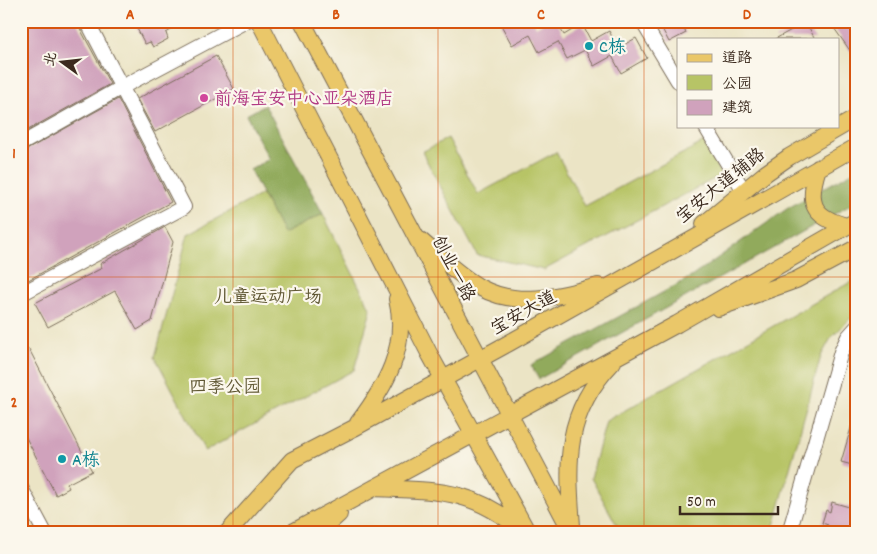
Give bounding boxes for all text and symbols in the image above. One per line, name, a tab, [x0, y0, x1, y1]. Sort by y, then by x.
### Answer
text: A	[126, 4, 135, 27]
text: B	[332, 4, 340, 27]
text: C	[537, 4, 545, 27]
text: D	[743, 4, 752, 27]
place label: C栋	[599, 36, 626, 61]
north arrow	[38, 38, 88, 88]
legend	[677, 38, 840, 128]
marker: C栋	[583, 40, 595, 52]
text: 道路	[722, 48, 752, 70]
text: 北	[40, 50, 63, 69]
text: 公园	[722, 74, 752, 96]
place label: 前海宝安中心亚朵酒店	[214, 88, 394, 113]
marker: 前海宝安中心亚朵酒店	[198, 92, 210, 104]
text: 建筑	[722, 98, 752, 120]
text: 1	[12, 143, 16, 166]
street label: 宝安大道辅路	[672, 143, 771, 231]
street label: 创业一路	[424, 232, 480, 307]
park label: 儿童运动广场	[214, 286, 322, 311]
street label: 宝安大道	[487, 286, 562, 343]
park label: 四季公园	[189, 376, 261, 401]
text: 2	[11, 392, 18, 415]
place label: A栋	[72, 449, 100, 474]
marker: A栋	[56, 453, 68, 465]
scale bar	[680, 484, 777, 516]
text: 50 m	[687, 492, 716, 514]

